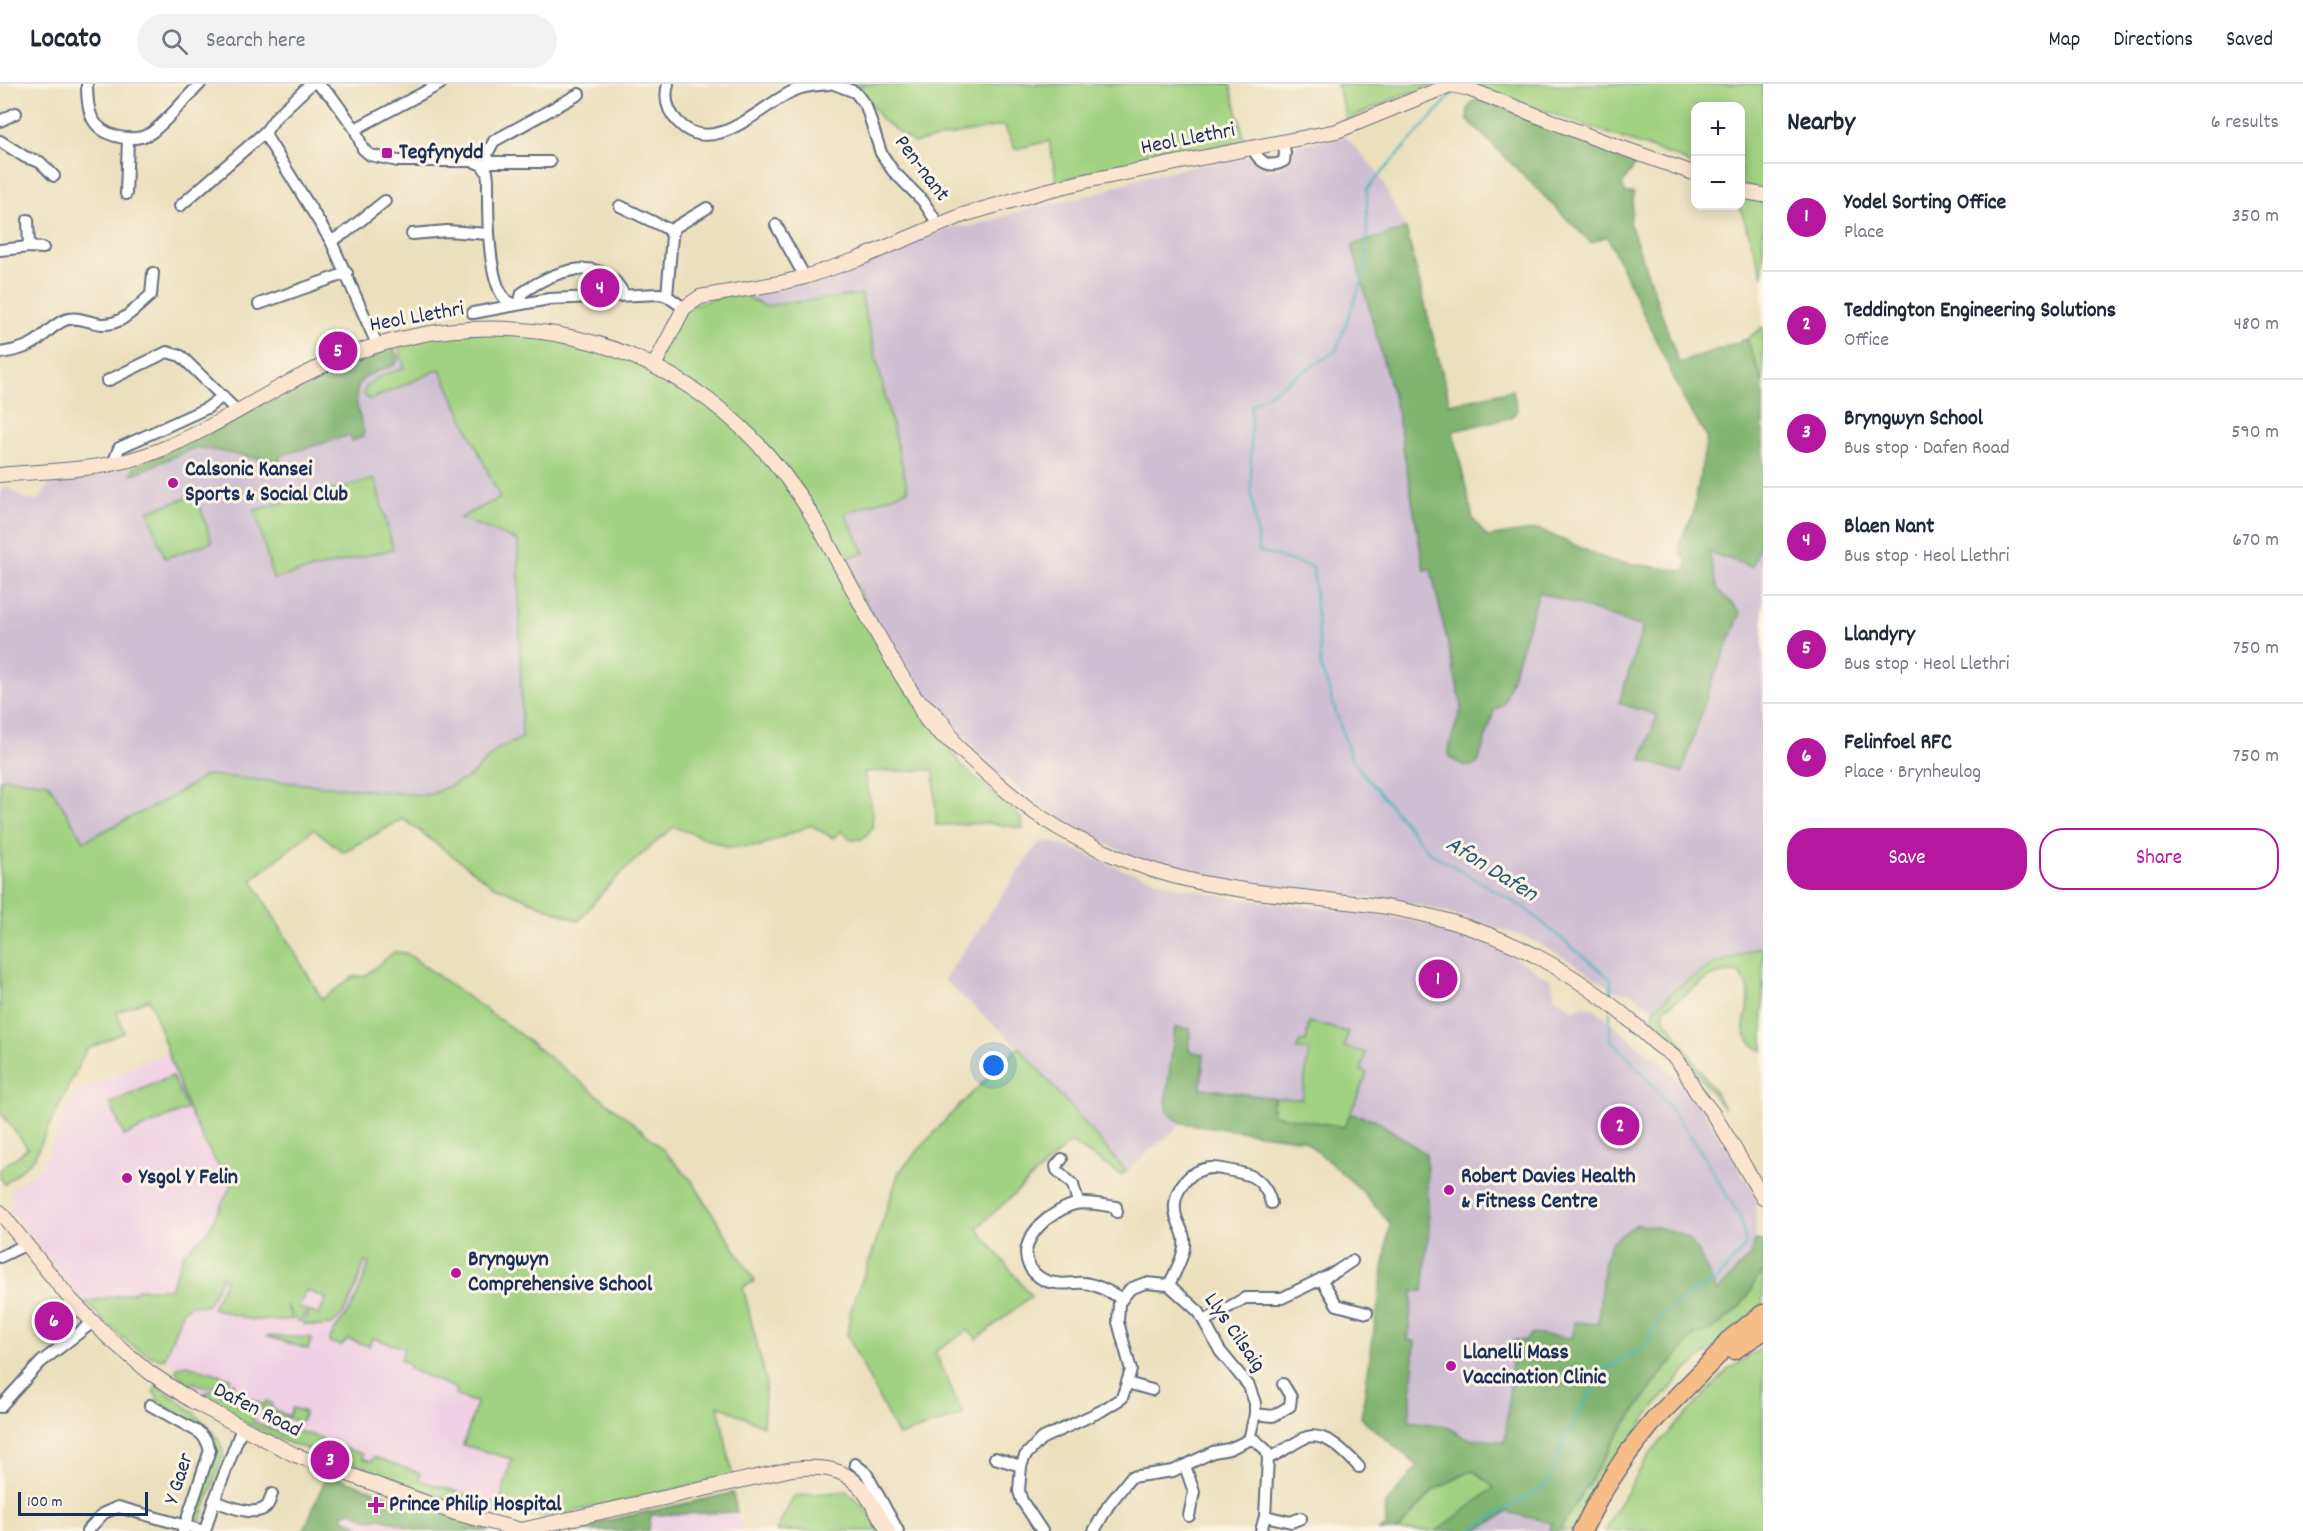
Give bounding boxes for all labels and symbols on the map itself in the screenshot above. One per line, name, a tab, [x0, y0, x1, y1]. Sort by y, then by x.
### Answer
street label: Heol Llethri	[1138, 116, 1238, 164]
street label: Pen-nant	[886, 129, 956, 209]
place label: Tegfynydd	[399, 138, 483, 169]
marker: Tegfynydd	[380, 146, 394, 160]
pin: 4	[580, 266, 620, 310]
street label: Heol Llethri	[367, 294, 467, 342]
pin: 5	[318, 328, 358, 374]
place label: Calsonic Kansei Sports & Social Club	[185, 455, 348, 511]
marker: Calsonic Kansei Sports & Social Club	[166, 476, 180, 490]
water label: Afon Dafen	[1439, 828, 1544, 912]
pin: 1	[1418, 956, 1458, 1002]
your location	[979, 1051, 1008, 1080]
pin: 2	[1600, 1104, 1640, 1148]
place label: Robert Davies Health & Fitness Centre	[1461, 1162, 1636, 1218]
place label: Ysgol Y Felin	[138, 1163, 238, 1194]
marker: Ysgol Y Felin	[120, 1171, 134, 1185]
marker: Robert Davies Health & Fitness Centre	[1442, 1183, 1456, 1197]
place label: Bryngwyn Comprehensive School	[468, 1245, 653, 1301]
marker: Bryngwyn Comprehensive School	[449, 1266, 463, 1280]
street label: Llys Cilsaig	[1195, 1287, 1273, 1379]
pin: 6	[34, 1298, 74, 1344]
place label: Llanelli Mass Vaccination Clinic	[1463, 1338, 1607, 1394]
marker: Llanelli Mass Vaccination Clinic	[1444, 1359, 1458, 1373]
street label: Dafen Road	[207, 1376, 307, 1446]
pin: 3	[310, 1438, 350, 1482]
street label: Y Gaer	[157, 1449, 203, 1509]
scale bar	[18, 1489, 148, 1516]
place label: Prince Philip Hospital	[389, 1490, 562, 1521]
marker: Prince Philip Hospital	[367, 1496, 385, 1514]

